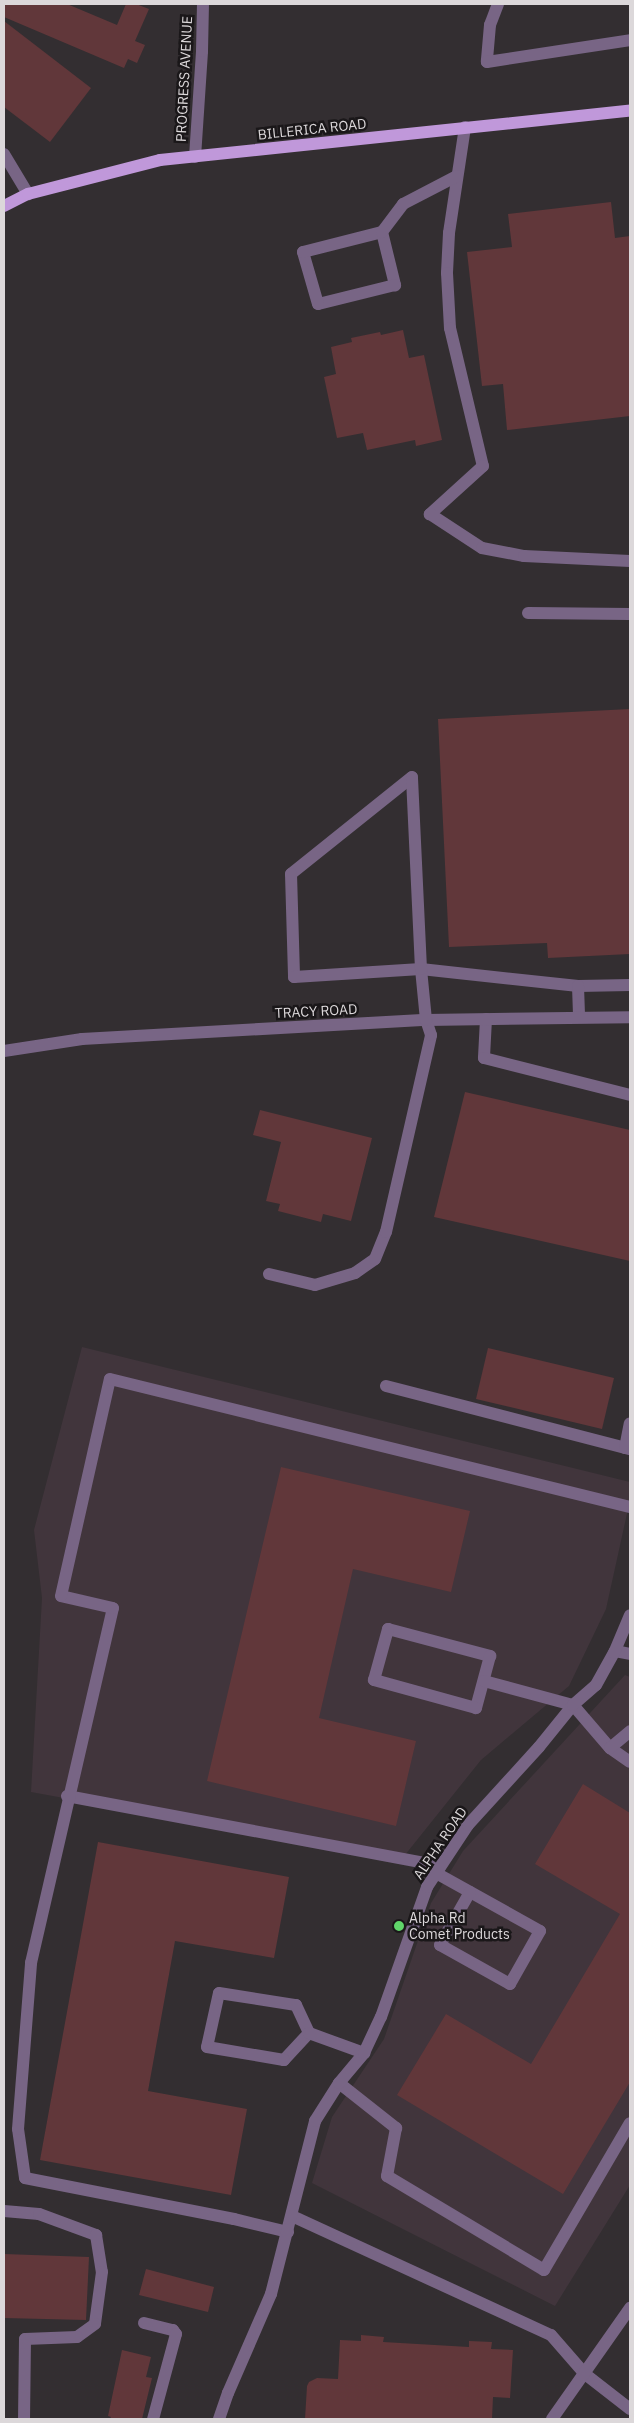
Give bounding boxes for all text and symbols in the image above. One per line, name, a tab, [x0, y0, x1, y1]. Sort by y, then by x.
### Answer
street label: PROGRESS AVENUE	[172, 16, 196, 142]
street label: BILLERICA ROAD	[257, 115, 367, 143]
street label: TRACY ROAD	[274, 1000, 358, 1022]
street label: ALPHA ROAD	[410, 1804, 470, 1882]
place label: Alpha Rd Comet Products	[409, 1910, 510, 1942]
marker: Alpha Rd Comet Products	[393, 1920, 405, 1932]

